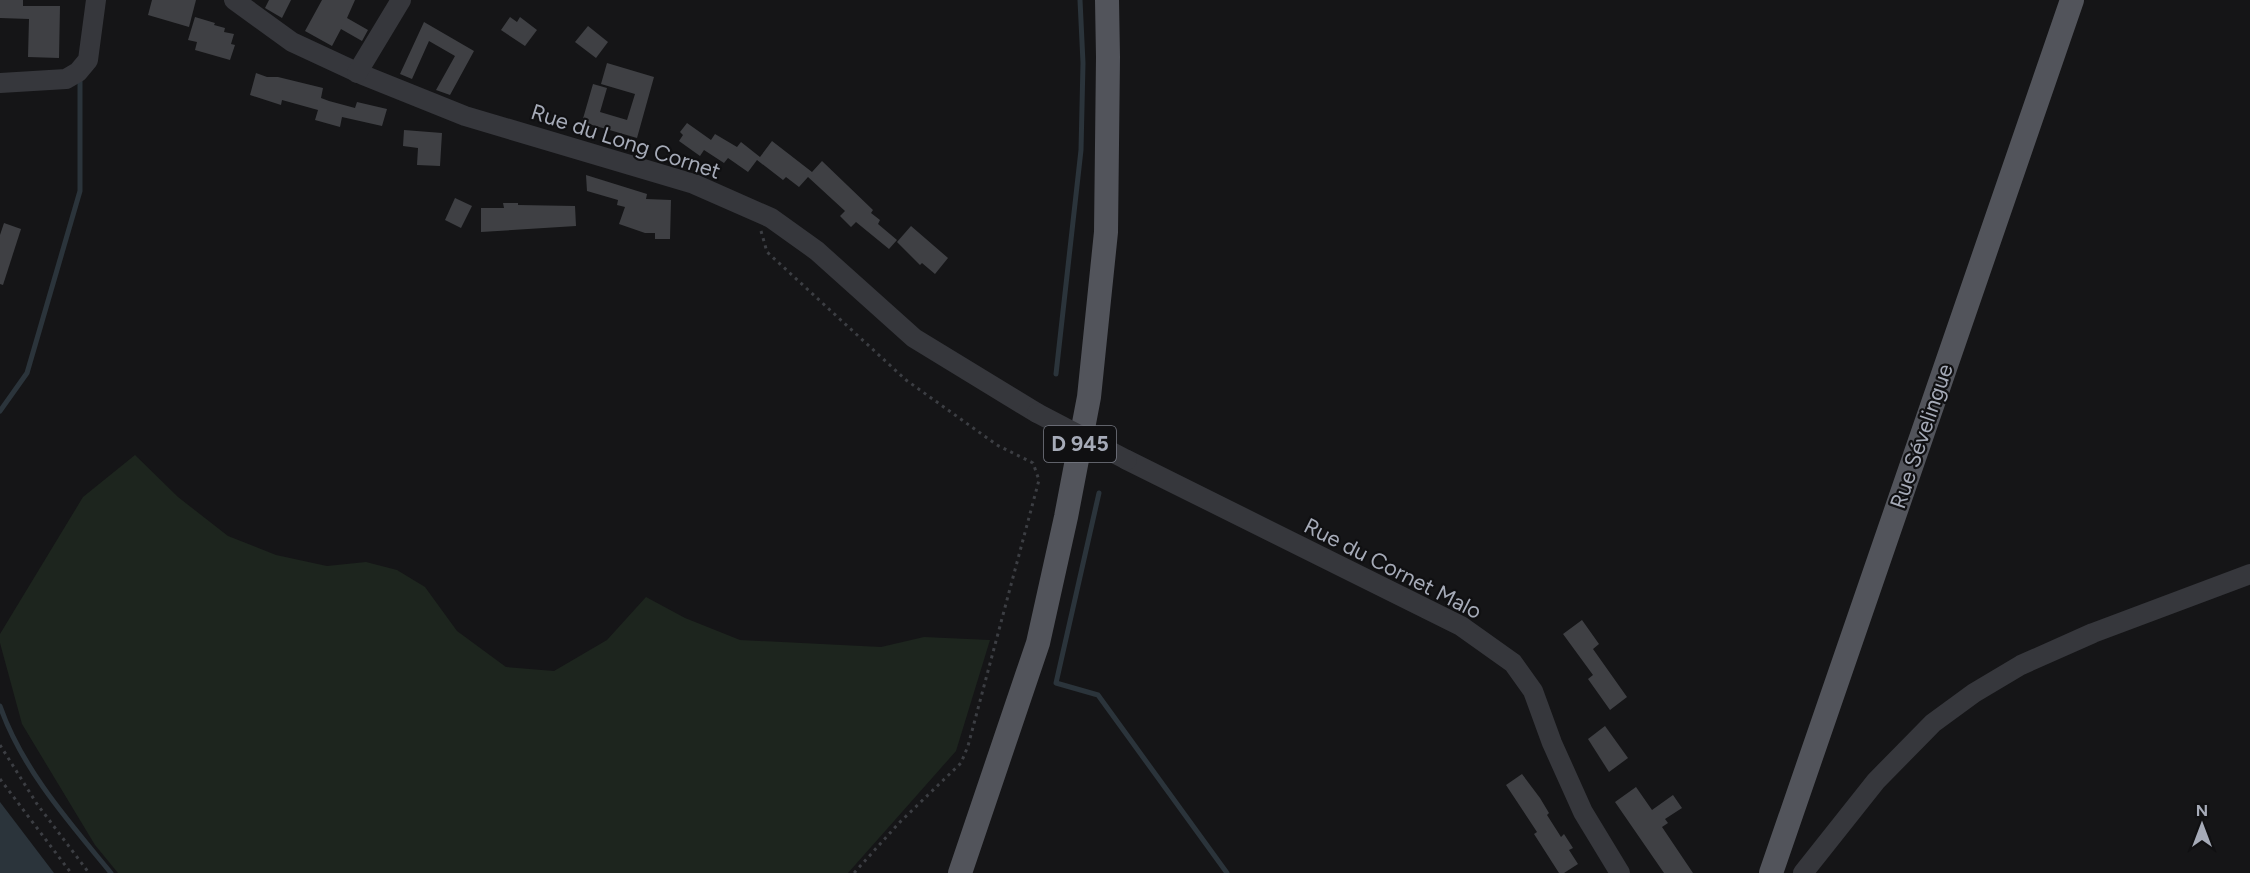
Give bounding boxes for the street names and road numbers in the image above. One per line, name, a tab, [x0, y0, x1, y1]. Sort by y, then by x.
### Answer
street label: Rue du Long Cornet	[528, 98, 724, 185]
street label: Rue Sévelingue	[1884, 360, 1959, 512]
road number: D 945	[1044, 426, 1116, 462]
street label: Rue du Cornet Malo	[1299, 512, 1486, 625]

